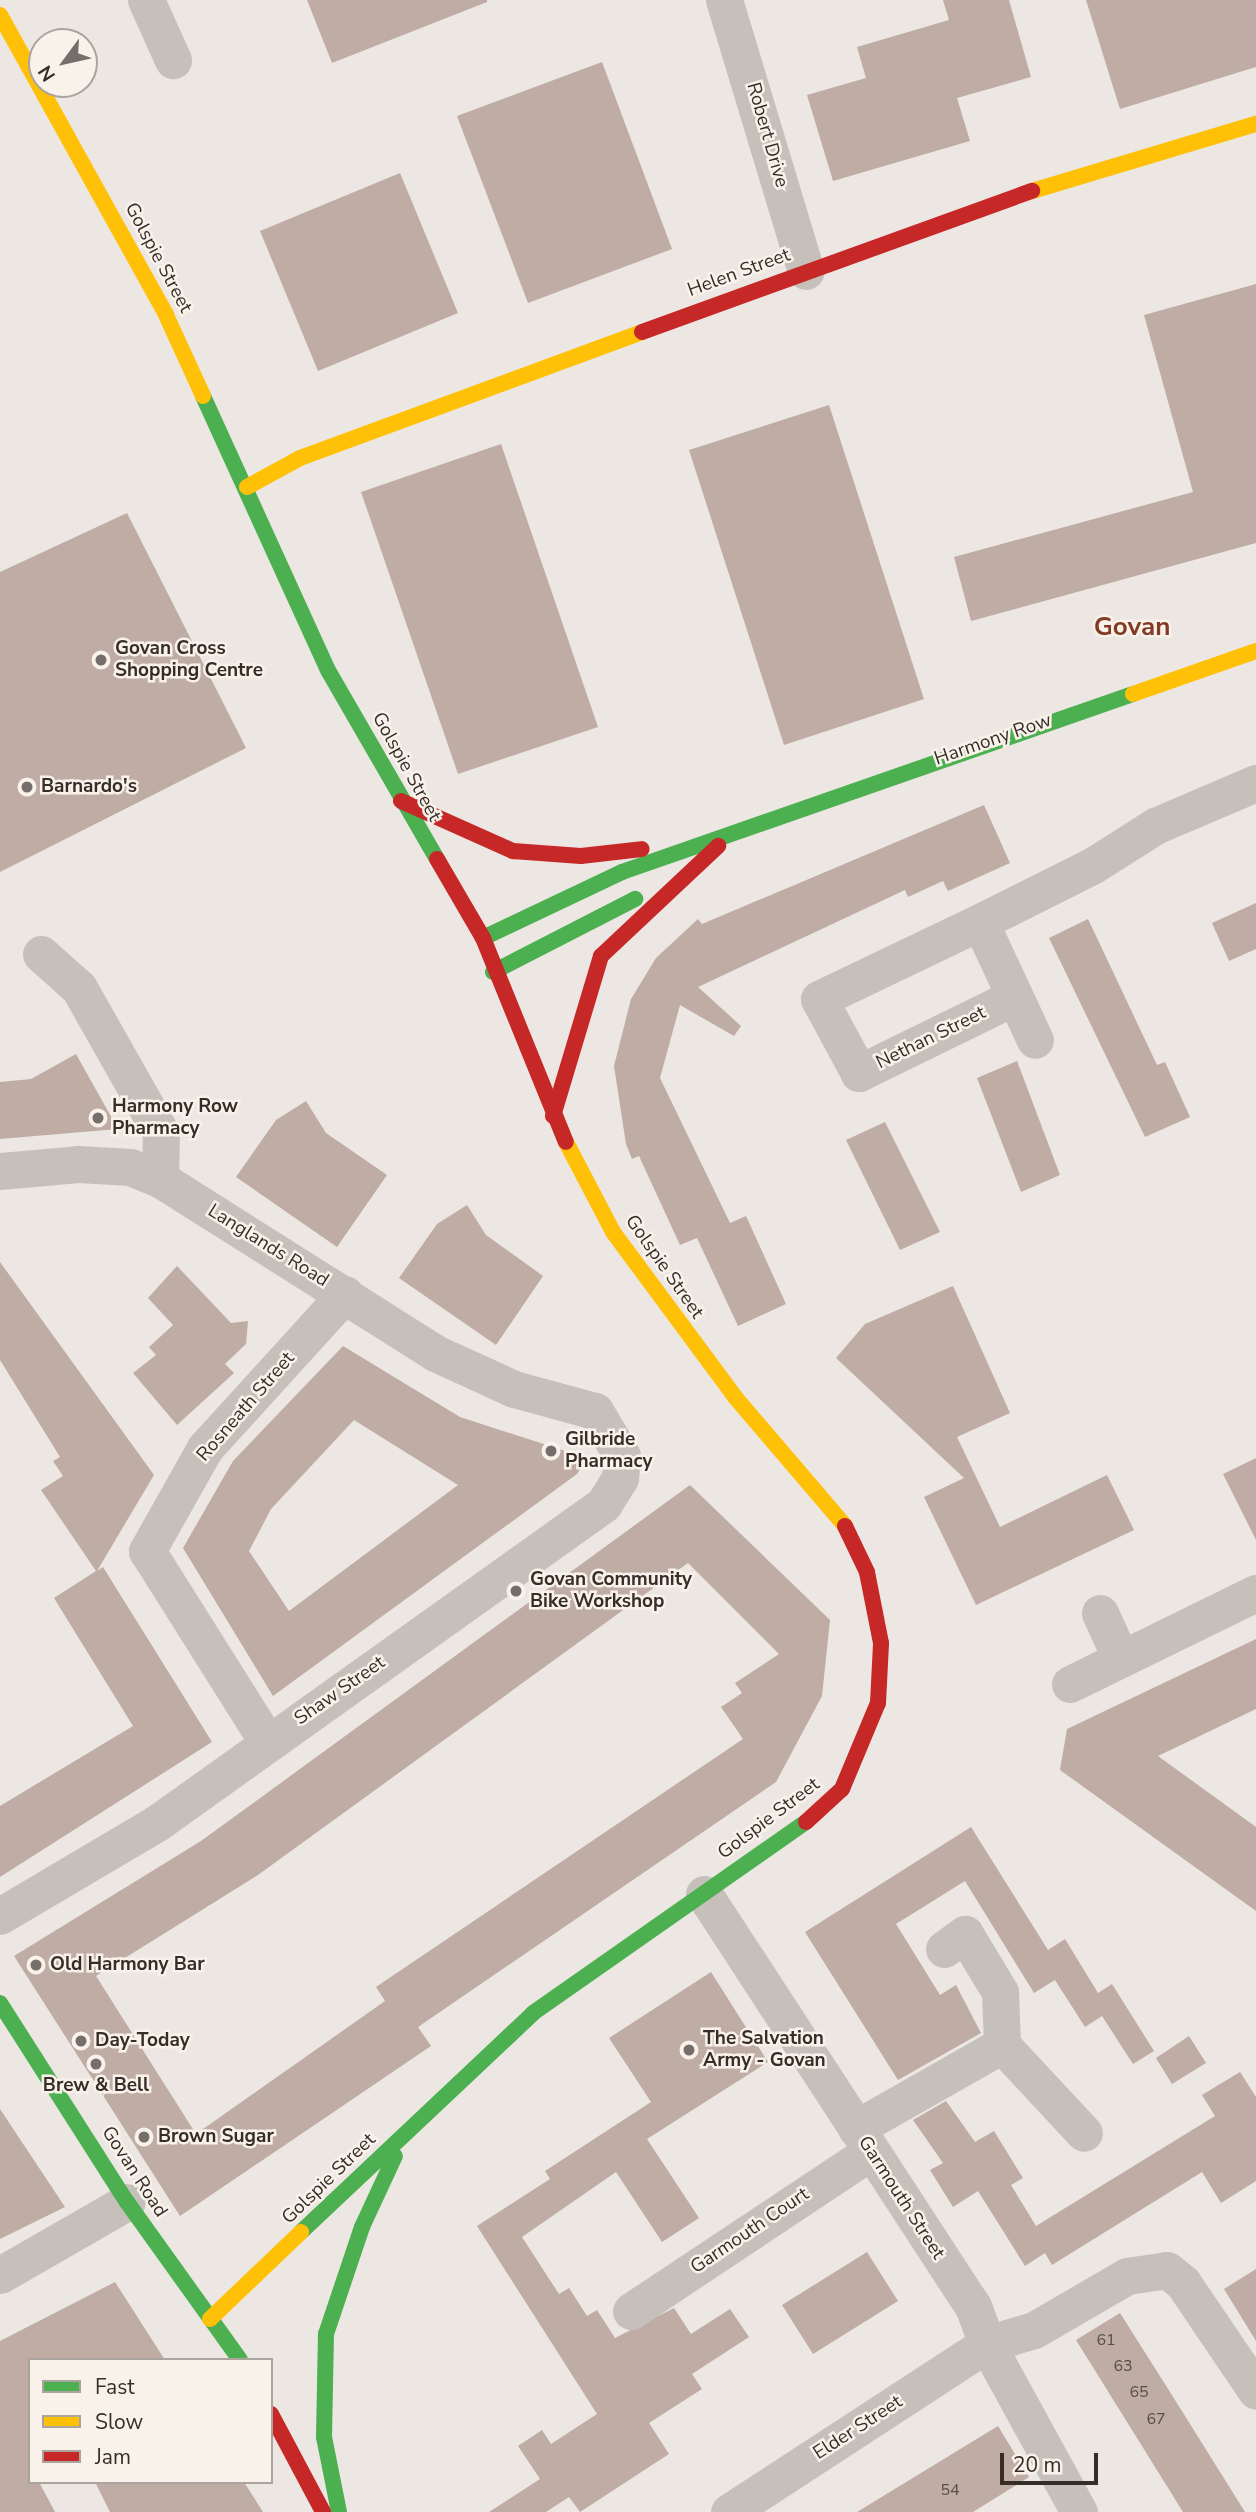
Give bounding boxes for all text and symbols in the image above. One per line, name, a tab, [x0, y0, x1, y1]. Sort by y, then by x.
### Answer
north arrow	[28, 28, 98, 98]
text: N	[32, 60, 62, 86]
street label: Robert Drive	[741, 80, 793, 190]
street label: Golspie Street	[119, 199, 197, 317]
street label: Helen Street	[684, 244, 794, 302]
district label: Govan	[1094, 611, 1170, 643]
place label: Govan Cross Shopping Centre	[115, 638, 263, 682]
marker: Govan Cross Shopping Centre	[93, 652, 109, 668]
street label: Golspie Street	[367, 708, 445, 826]
street label: Harmony Row	[931, 709, 1055, 771]
place label: Barnardo's	[41, 776, 137, 798]
marker: Barnardo's	[19, 779, 35, 795]
street label: Nethan Street	[872, 1002, 990, 1074]
place label: Harmony Row Pharmacy	[112, 1096, 238, 1140]
marker: Harmony Row Pharmacy	[90, 1110, 106, 1126]
street label: Langlands Road	[203, 1200, 333, 1292]
street label: Golspie Street	[620, 1211, 708, 1323]
street label: Rosneath Street	[192, 1348, 300, 1466]
place label: Gilbride Pharmacy	[565, 1429, 653, 1473]
marker: Gilbride Pharmacy	[543, 1443, 559, 1459]
place label: Govan Community Bike Workshop	[530, 1569, 692, 1613]
marker: Govan Community Bike Workshop	[508, 1583, 524, 1599]
street label: Shaw Street	[290, 1652, 390, 1730]
street label: Golspie Street	[714, 1773, 824, 1865]
place label: Old Harmony Bar	[50, 1954, 205, 1976]
marker: Old Harmony Bar	[28, 1957, 44, 1973]
place label: The Salvation Army - Govan	[703, 2028, 826, 2072]
place label: Day-Today	[95, 2030, 190, 2052]
marker: Day-Today	[73, 2033, 89, 2049]
marker: The Salvation Army - Govan	[681, 2042, 697, 2058]
marker: Brew & Bell	[88, 2056, 104, 2072]
place label: Brew & Bell	[43, 2075, 149, 2097]
street label: Govan Road	[96, 2122, 172, 2222]
place label: Brown Sugar	[158, 2126, 274, 2148]
marker: Brown Sugar	[136, 2129, 152, 2145]
street label: Golspie Street	[277, 2129, 381, 2229]
street label: Garmouth Street	[853, 2132, 949, 2264]
street label: Garmouth Court	[687, 2183, 813, 2279]
house number: 61	[1096, 2330, 1116, 2350]
house number: 63	[1113, 2356, 1133, 2376]
legend	[28, 2358, 273, 2484]
text: Fast	[95, 2373, 135, 2401]
house number: 65	[1129, 2382, 1149, 2402]
street label: Elder Street	[809, 2391, 907, 2465]
text: Slow	[95, 2408, 143, 2436]
house number: 67	[1146, 2409, 1166, 2429]
scale bar	[1004, 2438, 1102, 2482]
text: Jam	[95, 2443, 131, 2471]
text: 20 m	[1013, 2451, 1062, 2479]
house number: 54	[940, 2480, 960, 2500]

